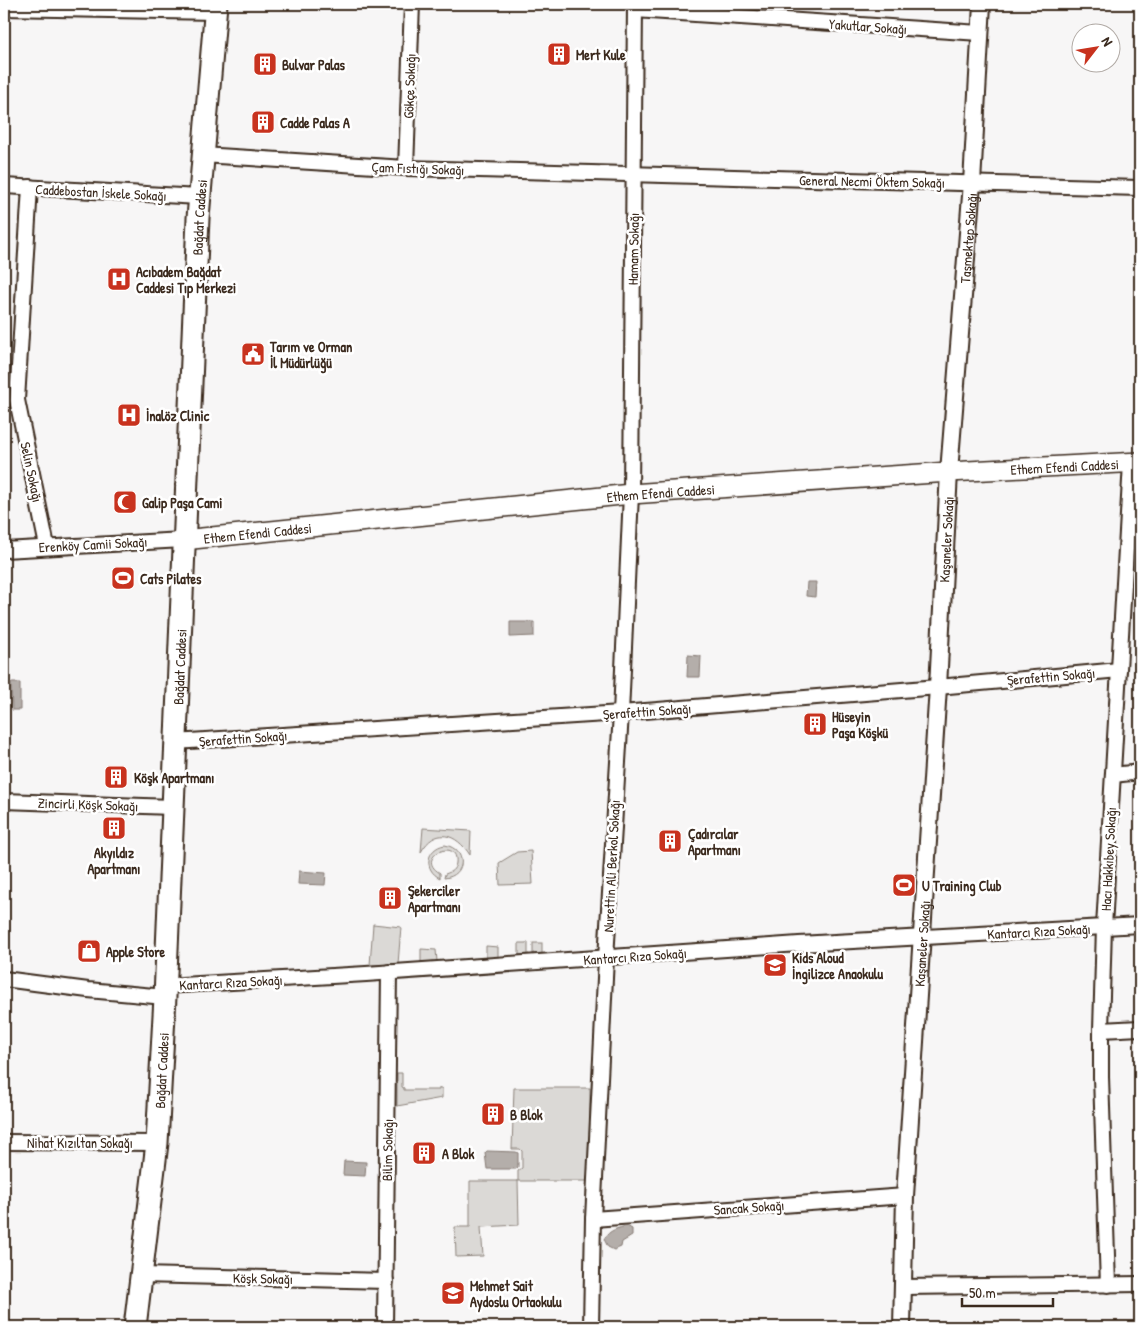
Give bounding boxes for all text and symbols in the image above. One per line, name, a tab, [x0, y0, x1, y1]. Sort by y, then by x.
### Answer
street label: Yakutlar Sokağı	[828, 14, 908, 39]
north arrow	[1072, 22, 1122, 72]
text: N	[1098, 33, 1118, 50]
building icon: Mert Kule	[546, 41, 572, 67]
place label: Mert Kule	[576, 45, 626, 64]
building icon: Bulvar Palas	[252, 51, 278, 77]
street label: Gökçe Sokağı	[398, 53, 421, 119]
place label: Bulvar Palas	[282, 55, 346, 74]
building icon: Cadde Palas A	[250, 109, 276, 135]
place label: Cadde Palas A	[280, 113, 350, 132]
street label: Çam Fıstığı Sokağı	[371, 157, 465, 180]
street label: General Necmi Öktem Sokağı	[799, 170, 945, 193]
street label: Caddebostan İskele Sokağı	[35, 179, 167, 206]
street label: Bağdat Caddesi	[187, 179, 211, 256]
street label: Taşmektep Sokağı	[955, 192, 981, 284]
street label: Hamam Sokağı	[623, 213, 644, 285]
place label: Acıbadem Bağdat Caddesi Tıp Merkezi	[136, 262, 236, 299]
hospital icon: Acıbadem Bağdat Caddesi Tıp Merkezi	[106, 266, 132, 292]
place label: Tarım ve Orman İl Müdürlüğü	[269, 337, 352, 374]
public building icon: Tarım ve Orman İl Müdürlüğü	[240, 341, 266, 367]
hospital icon: İnalöz Clinic	[116, 402, 142, 428]
place label: İnalöz Clinic	[146, 406, 210, 425]
street label: Selin Sokağı	[15, 440, 48, 504]
street label: Ethem Efendi Caddesi	[1010, 454, 1119, 478]
street label: Ethem Efendi Caddesi	[606, 479, 715, 506]
mosque icon: Galip Paşa Cami	[112, 489, 138, 515]
place label: Galip Paşa Cami	[142, 493, 222, 514]
street label: Kaşaneler Sokağı	[934, 496, 958, 583]
street label: Ethem Efendi Caddesi	[203, 517, 313, 547]
street label: Erenköy Camii Sokağı	[38, 532, 148, 557]
sports icon: Cats Pilates	[110, 565, 136, 591]
place label: Cats Pilates	[140, 569, 202, 588]
street label: Bağdat Caddesi	[168, 628, 190, 705]
street label: Şerafettin Sokağı	[1006, 663, 1096, 690]
street label: Şerafettin Sokağı	[602, 698, 692, 725]
place label: Hüseyin Paşa Köşkü	[832, 707, 888, 742]
building icon: Hüseyin Paşa Köşkü	[802, 711, 828, 737]
street label: Şerafettin Sokağı	[198, 725, 288, 752]
building icon: Köşk Apartmanı	[103, 764, 129, 790]
place label: Köşk Apartmanı	[134, 768, 214, 789]
street label: Zincirli Köşk Sokağı	[37, 793, 139, 816]
street label: Nurettin Ali Berkol Sokağı	[598, 799, 625, 933]
street label: Hacı Hakkıbey Sokağı	[1096, 807, 1121, 911]
building icon: Akyıldız Apartmanı	[101, 815, 127, 841]
place label: Çadırcılar Apartmanı	[688, 824, 741, 861]
building icon: Çadırcılar Apartmanı	[657, 828, 683, 854]
place label: Akyıldız Apartmanı	[88, 843, 141, 880]
sports icon: U Training Club	[891, 872, 917, 898]
place label: U Training Club	[922, 876, 1002, 897]
place label: Şekerciler Apartmanı	[408, 881, 461, 918]
building icon: Şekerciler Apartmanı	[377, 885, 403, 911]
street label: Kaşaneler Sokağı	[909, 900, 934, 987]
street label: Kantarcı Rıza Sokağı	[987, 919, 1091, 944]
shop icon: Apple Store	[76, 938, 102, 964]
place label: Apple Store	[106, 942, 166, 963]
street label: Kantarcı Rıza Sokağı	[583, 943, 687, 970]
place label: Kids Aloud İngilizce Anaokulu	[792, 948, 883, 985]
school or university icon: Kids Aloud İngilizce Anaokulu	[762, 952, 788, 978]
street label: Kantarcı Rıza Sokağı	[179, 970, 283, 995]
street label: Bağdat Caddesi	[149, 1032, 173, 1109]
building icon: B Blok	[480, 1101, 506, 1127]
place label: B Blok	[510, 1105, 543, 1124]
street label: Bilim Sokağı	[377, 1119, 398, 1181]
street label: Nihat Kızıltan Sokağı	[27, 1133, 133, 1153]
building icon: A Blok	[411, 1140, 437, 1166]
place label: A Blok	[442, 1144, 475, 1163]
street label: Sancak Sokağı	[713, 1195, 785, 1220]
street label: Köşk Sokağı	[233, 1268, 293, 1289]
place label: Mehmet Sait Aydoslu Ortaokulu	[470, 1276, 562, 1313]
scale bar	[962, 1276, 1053, 1308]
school or university icon: Mehmet Sait Aydoslu Ortaokulu	[440, 1280, 466, 1306]
text: 50 m	[969, 1282, 996, 1303]

